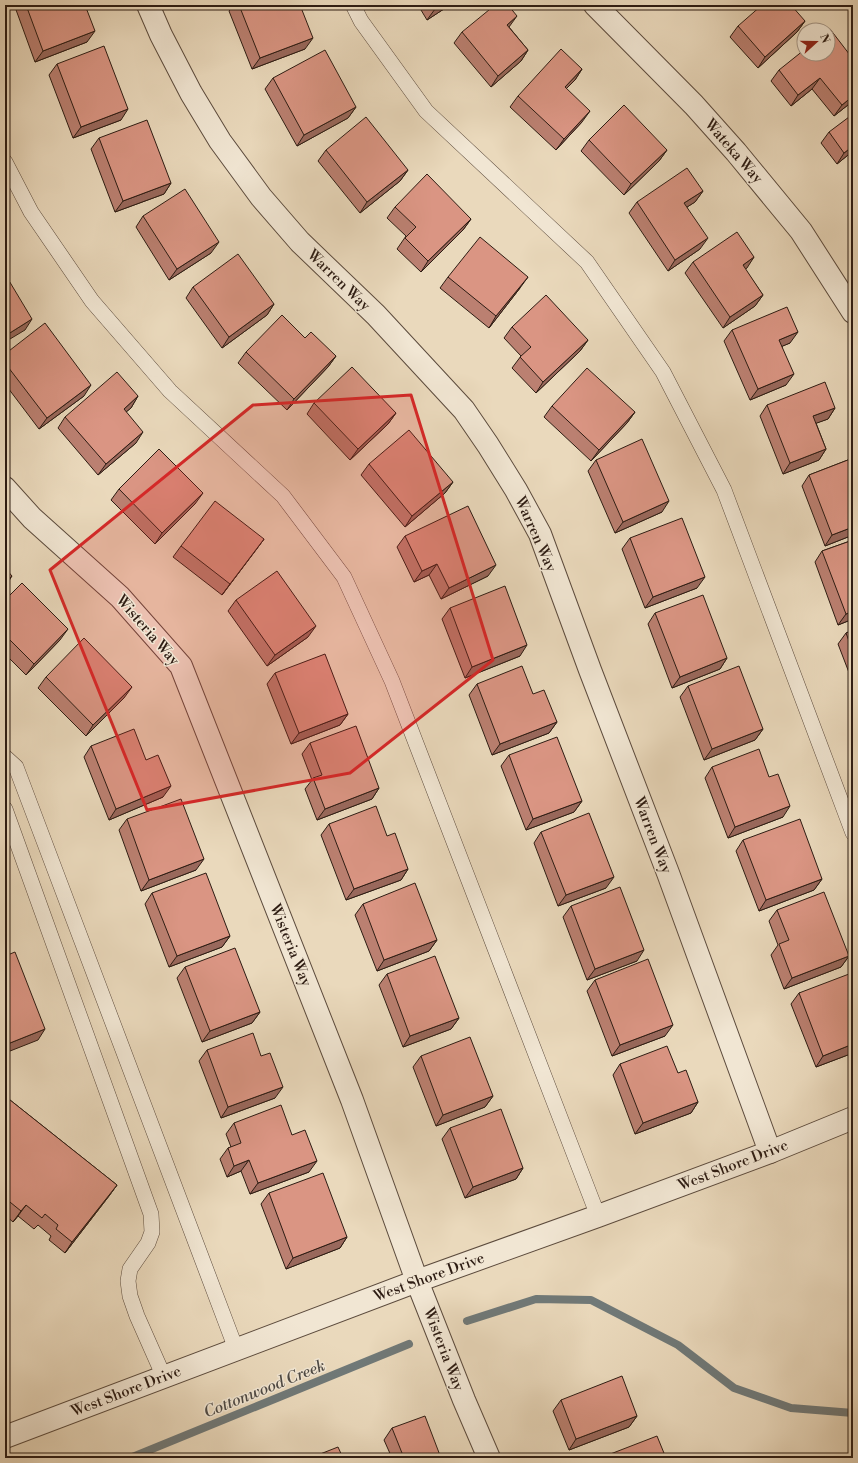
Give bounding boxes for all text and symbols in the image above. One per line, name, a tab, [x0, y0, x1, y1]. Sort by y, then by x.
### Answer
north arrow	[796, 22, 836, 62]
text: N	[816, 32, 833, 46]
street label: Wateka Way	[700, 114, 767, 188]
street label: Warren Way	[302, 245, 375, 316]
street label: Warren Way	[510, 493, 561, 575]
street label: Wisteria Way	[111, 590, 184, 670]
street label: Warren Way	[629, 793, 676, 877]
street label: Wisteria Way	[265, 900, 316, 990]
street label: West Shore Drive	[674, 1136, 791, 1196]
street label: West Shore Drive	[370, 1249, 487, 1307]
street label: Wisteria Way	[419, 1304, 468, 1394]
water label: Cottonwood Creek	[201, 1355, 328, 1422]
street label: West Shore Drive	[67, 1362, 184, 1422]

